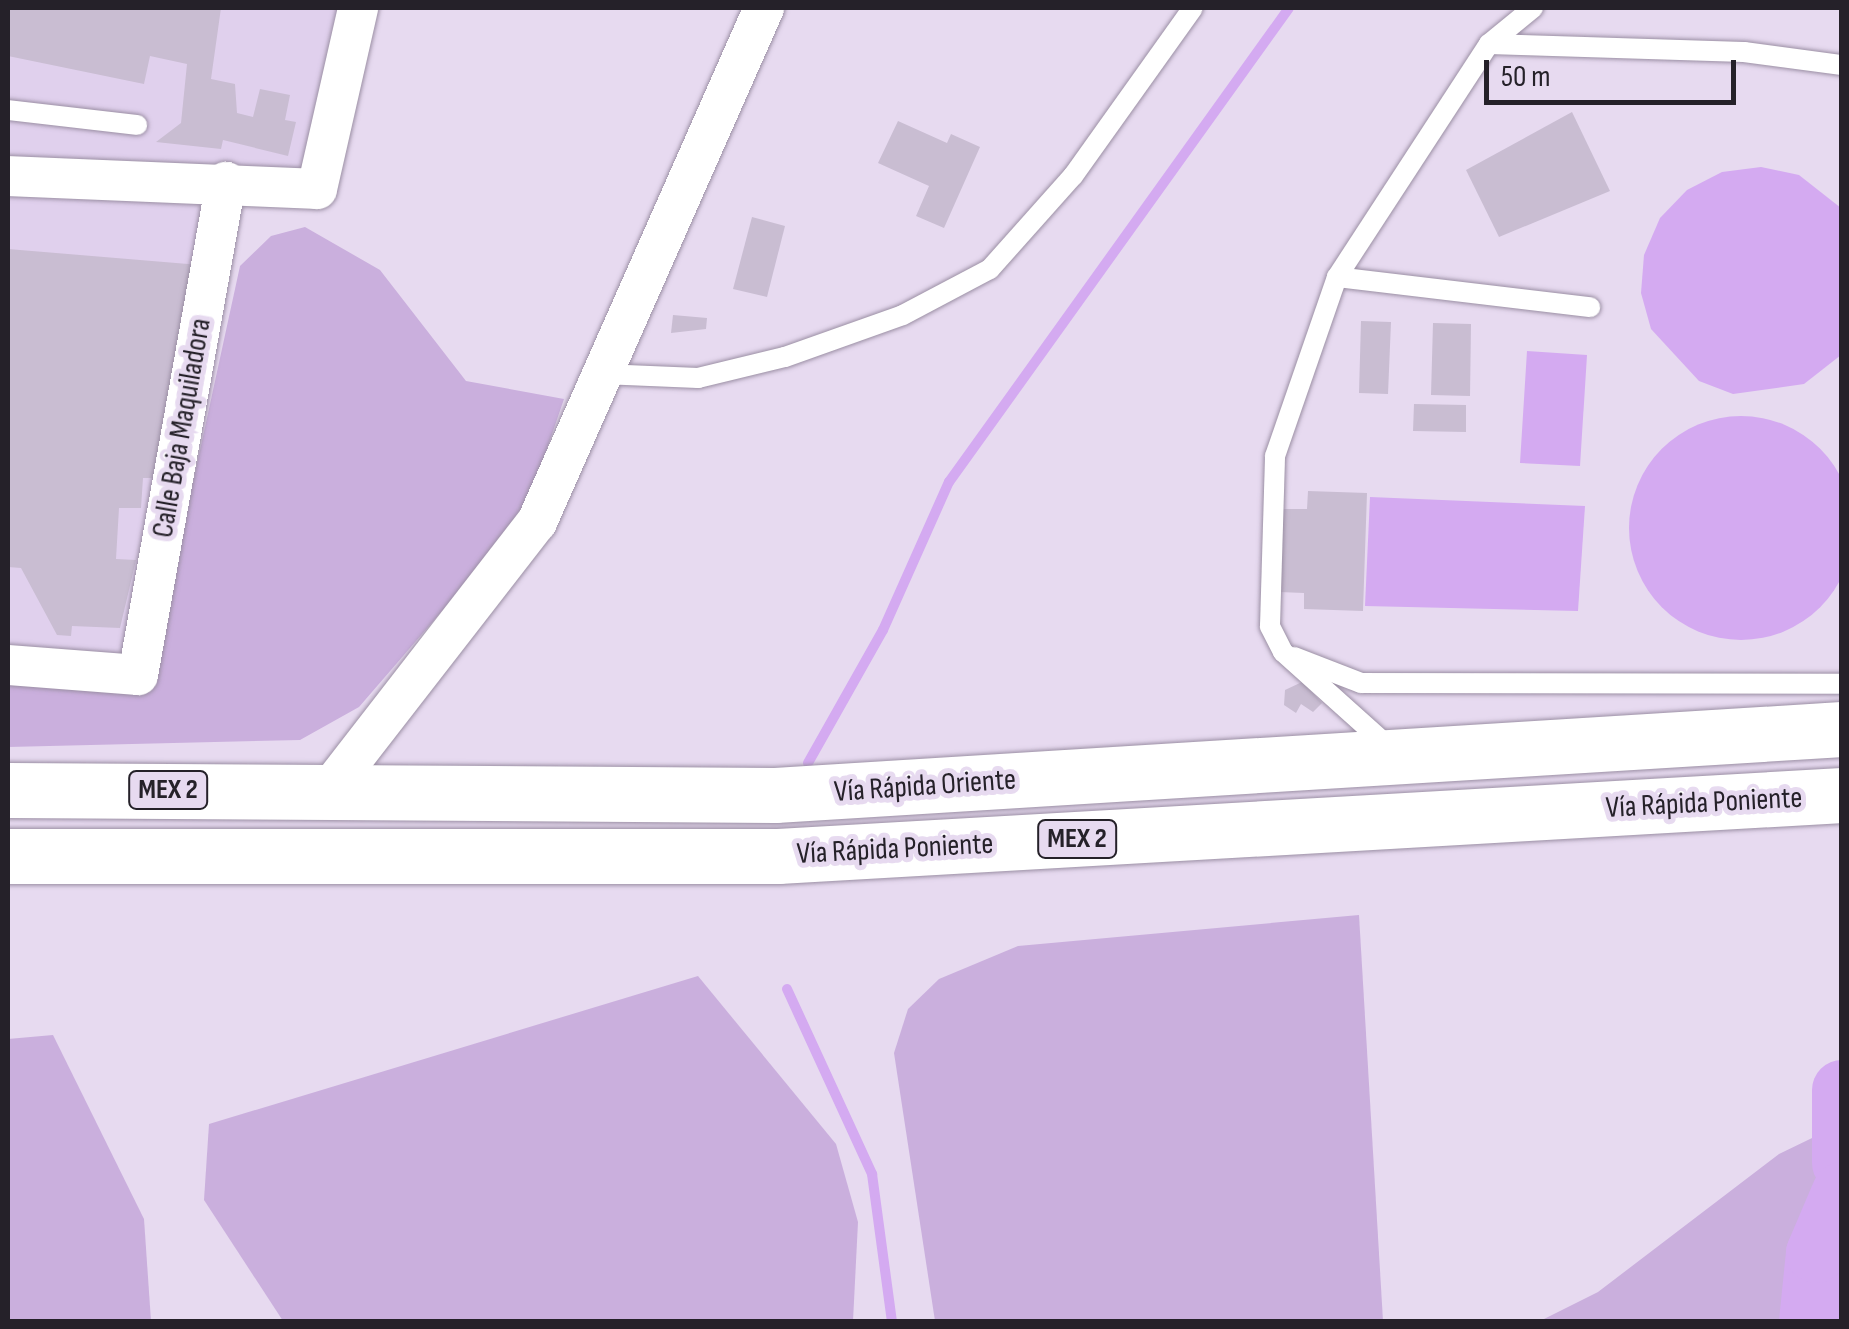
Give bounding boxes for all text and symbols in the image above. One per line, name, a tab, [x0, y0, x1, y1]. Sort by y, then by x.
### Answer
scale bar	[1489, 40, 1742, 102]
text: 50 m	[1501, 59, 1550, 95]
street label: Calle Baja Maquiladora	[145, 316, 219, 540]
street label: Vía Rápida Oriente	[833, 762, 1017, 810]
road number: MEX 2	[128, 767, 208, 813]
street label: Vía Rápida Poniente	[1605, 780, 1803, 826]
road number: MEX 2	[1037, 816, 1117, 862]
street label: Vía Rápida Poniente	[796, 826, 994, 872]

